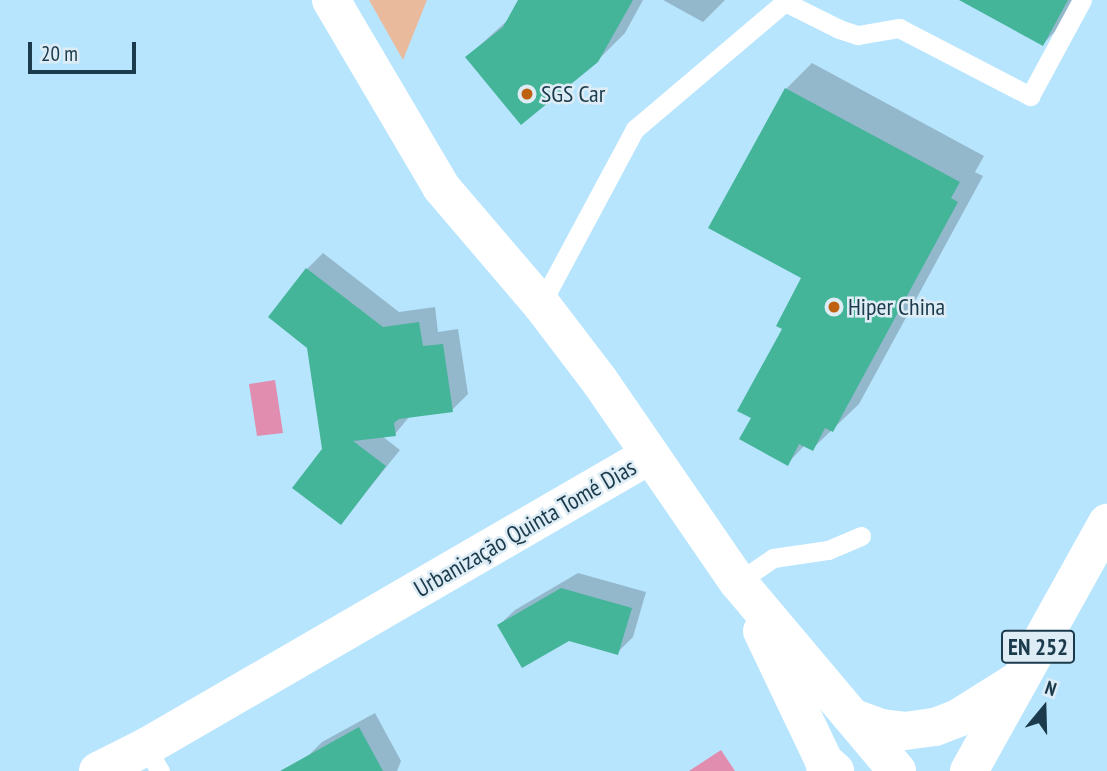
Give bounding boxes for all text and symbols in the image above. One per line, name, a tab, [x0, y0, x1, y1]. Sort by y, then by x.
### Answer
scale bar	[32, 28, 140, 72]
text: 20 m	[41, 40, 78, 67]
place label: SGS Car	[541, 80, 605, 108]
marker: SGS Car	[519, 86, 535, 102]
place label: Hiper China	[848, 293, 945, 321]
marker: Hiper China	[826, 299, 842, 315]
street label: Urbanização Quinta Tomé Dias	[409, 453, 641, 603]
road number: EN 252	[1000, 628, 1076, 666]
north arrow	[1009, 673, 1079, 743]
text: N	[1042, 675, 1060, 701]

